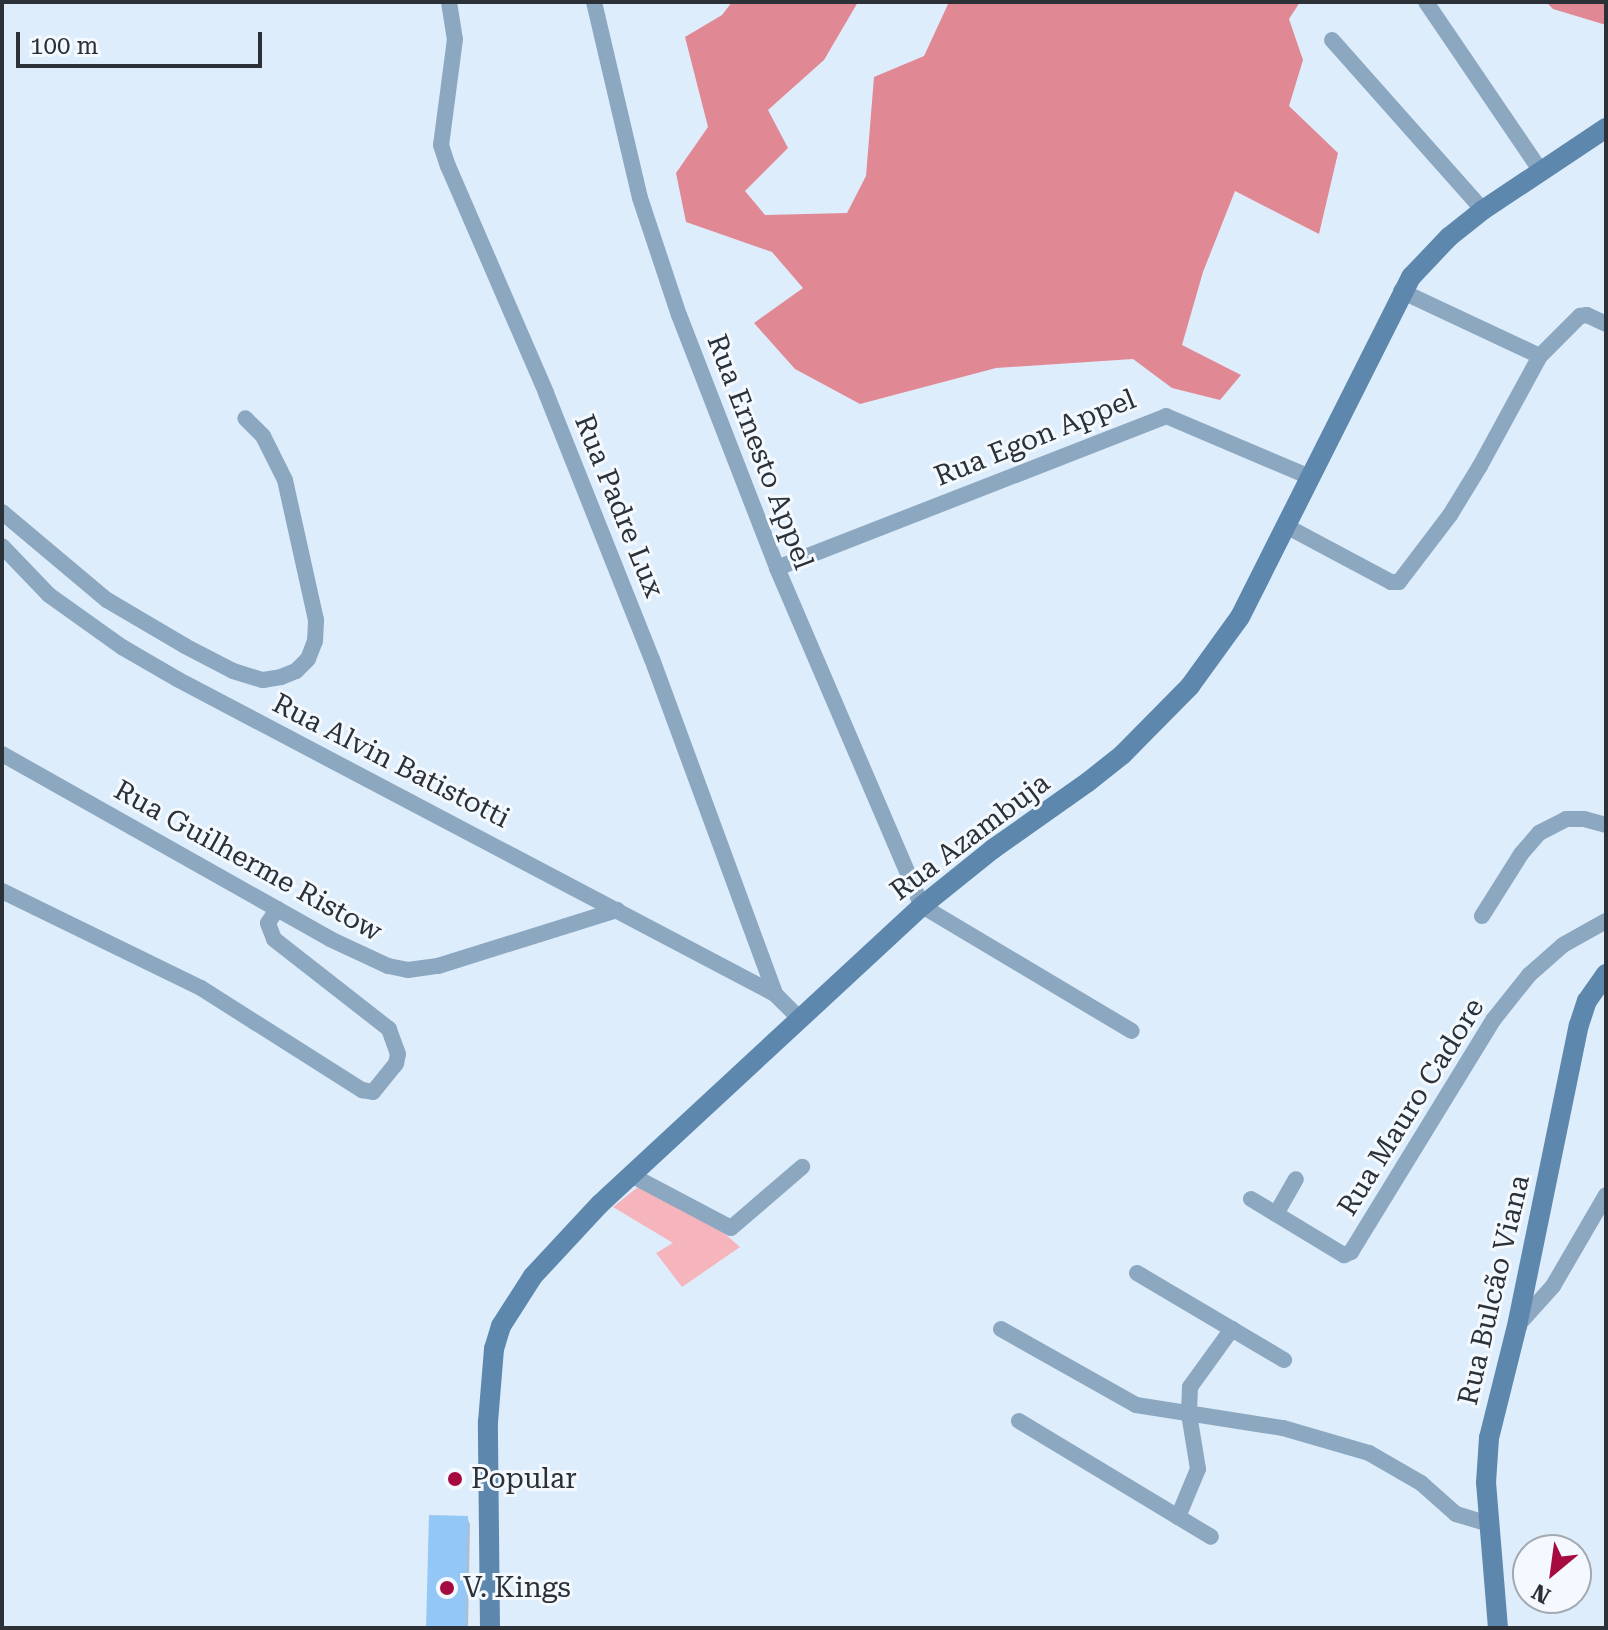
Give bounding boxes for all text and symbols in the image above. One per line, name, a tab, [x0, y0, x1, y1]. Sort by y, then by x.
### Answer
scale bar	[20, 16, 266, 66]
text: 100 m	[30, 32, 98, 60]
street label: Rua Ernesto Appel	[700, 330, 820, 574]
street label: Rua Egon Appel	[930, 382, 1140, 494]
street label: Rua Padre Lux	[567, 410, 671, 602]
street label: Rua Alvin Batistotti	[267, 687, 515, 835]
street label: Rua Azambuja	[884, 766, 1056, 908]
street label: Rua Guilherme Ristow	[108, 773, 388, 949]
street label: Rua Mauro Cadore	[1331, 992, 1491, 1222]
street label: Rua Bulcão Viana	[1451, 1172, 1537, 1408]
place label: Popular	[471, 1462, 577, 1496]
marker: Popular	[446, 1470, 464, 1488]
north arrow	[1512, 1534, 1592, 1614]
place label: V. Kings	[463, 1571, 571, 1605]
marker: V. Kings	[438, 1579, 456, 1597]
text: N	[1528, 1579, 1555, 1609]

